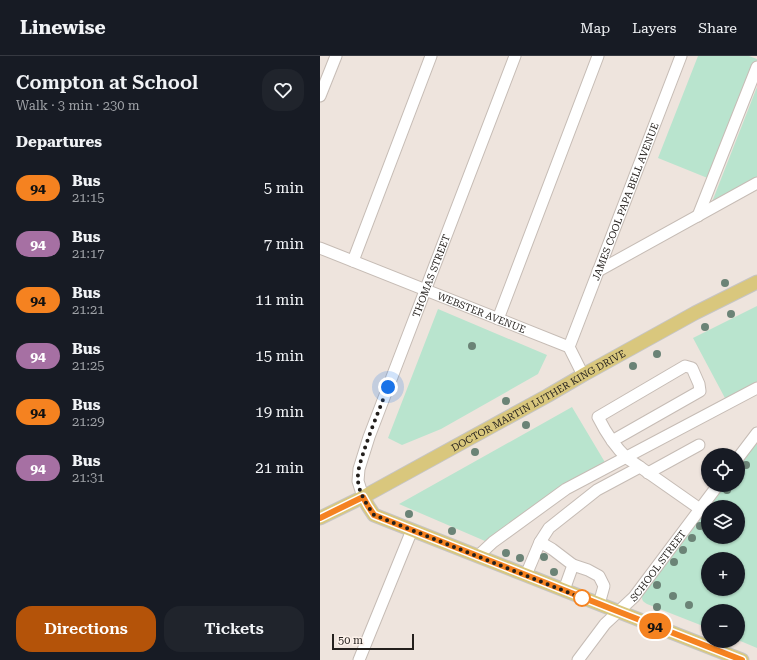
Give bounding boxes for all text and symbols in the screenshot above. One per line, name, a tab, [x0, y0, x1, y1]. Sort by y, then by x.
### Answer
text: Linewise	[20, 16, 106, 39]
text: Map	[580, 20, 610, 36]
text: Layers	[632, 20, 676, 36]
text: Share	[698, 20, 737, 36]
button: heart	[262, 69, 304, 111]
text: Compton at School	[16, 71, 198, 94]
text: Walk · 3 min · 230 m	[16, 98, 140, 113]
street label: JAMES COOL PAPA BELL AVENUE	[590, 121, 660, 282]
text: Departures	[16, 133, 102, 151]
text: Bus	[72, 172, 100, 190]
text: 5 min	[264, 179, 304, 197]
text: 94	[30, 180, 46, 196]
text: 21:15	[72, 190, 104, 205]
text: Bus	[72, 228, 100, 246]
street label: THOMAS STREET	[410, 233, 452, 319]
text: 7 min	[264, 235, 304, 253]
text: 94	[30, 236, 46, 252]
text: 21:17	[72, 246, 104, 261]
text: Bus	[72, 284, 100, 302]
street label: WEBSTER AVENUE	[436, 290, 528, 335]
text: 11 min	[255, 291, 304, 309]
text: 94	[30, 292, 46, 308]
text: 21:21	[72, 302, 104, 317]
text: Bus	[72, 340, 100, 358]
text: 15 min	[255, 347, 304, 365]
street label: DOCTOR MARTIN LUTHER KING DRIVE	[449, 347, 627, 453]
text: 94	[30, 348, 46, 364]
text: 21:25	[72, 358, 104, 373]
your location	[378, 377, 398, 397]
text: Bus	[72, 396, 100, 414]
text: 19 min	[255, 403, 304, 421]
text: 94	[30, 404, 46, 420]
text: 21:29	[72, 414, 104, 429]
map controls	[701, 448, 745, 648]
button: locate	[701, 448, 745, 492]
text: Bus	[72, 452, 100, 470]
text: 21 min	[255, 459, 304, 477]
text: 94	[30, 460, 46, 476]
text: 21:31	[72, 470, 104, 485]
button: layers	[701, 500, 745, 544]
street label: SCHOOL STREET	[628, 528, 688, 603]
button: +	[701, 552, 745, 596]
unlabelled marker	[573, 589, 591, 607]
button: −	[701, 604, 745, 648]
button: Directions	[16, 606, 156, 652]
button: Tickets	[164, 606, 304, 652]
line badge: 94	[637, 613, 673, 639]
text: 94	[647, 618, 663, 634]
scale bar	[332, 632, 414, 651]
text: 50 m	[338, 634, 363, 647]

